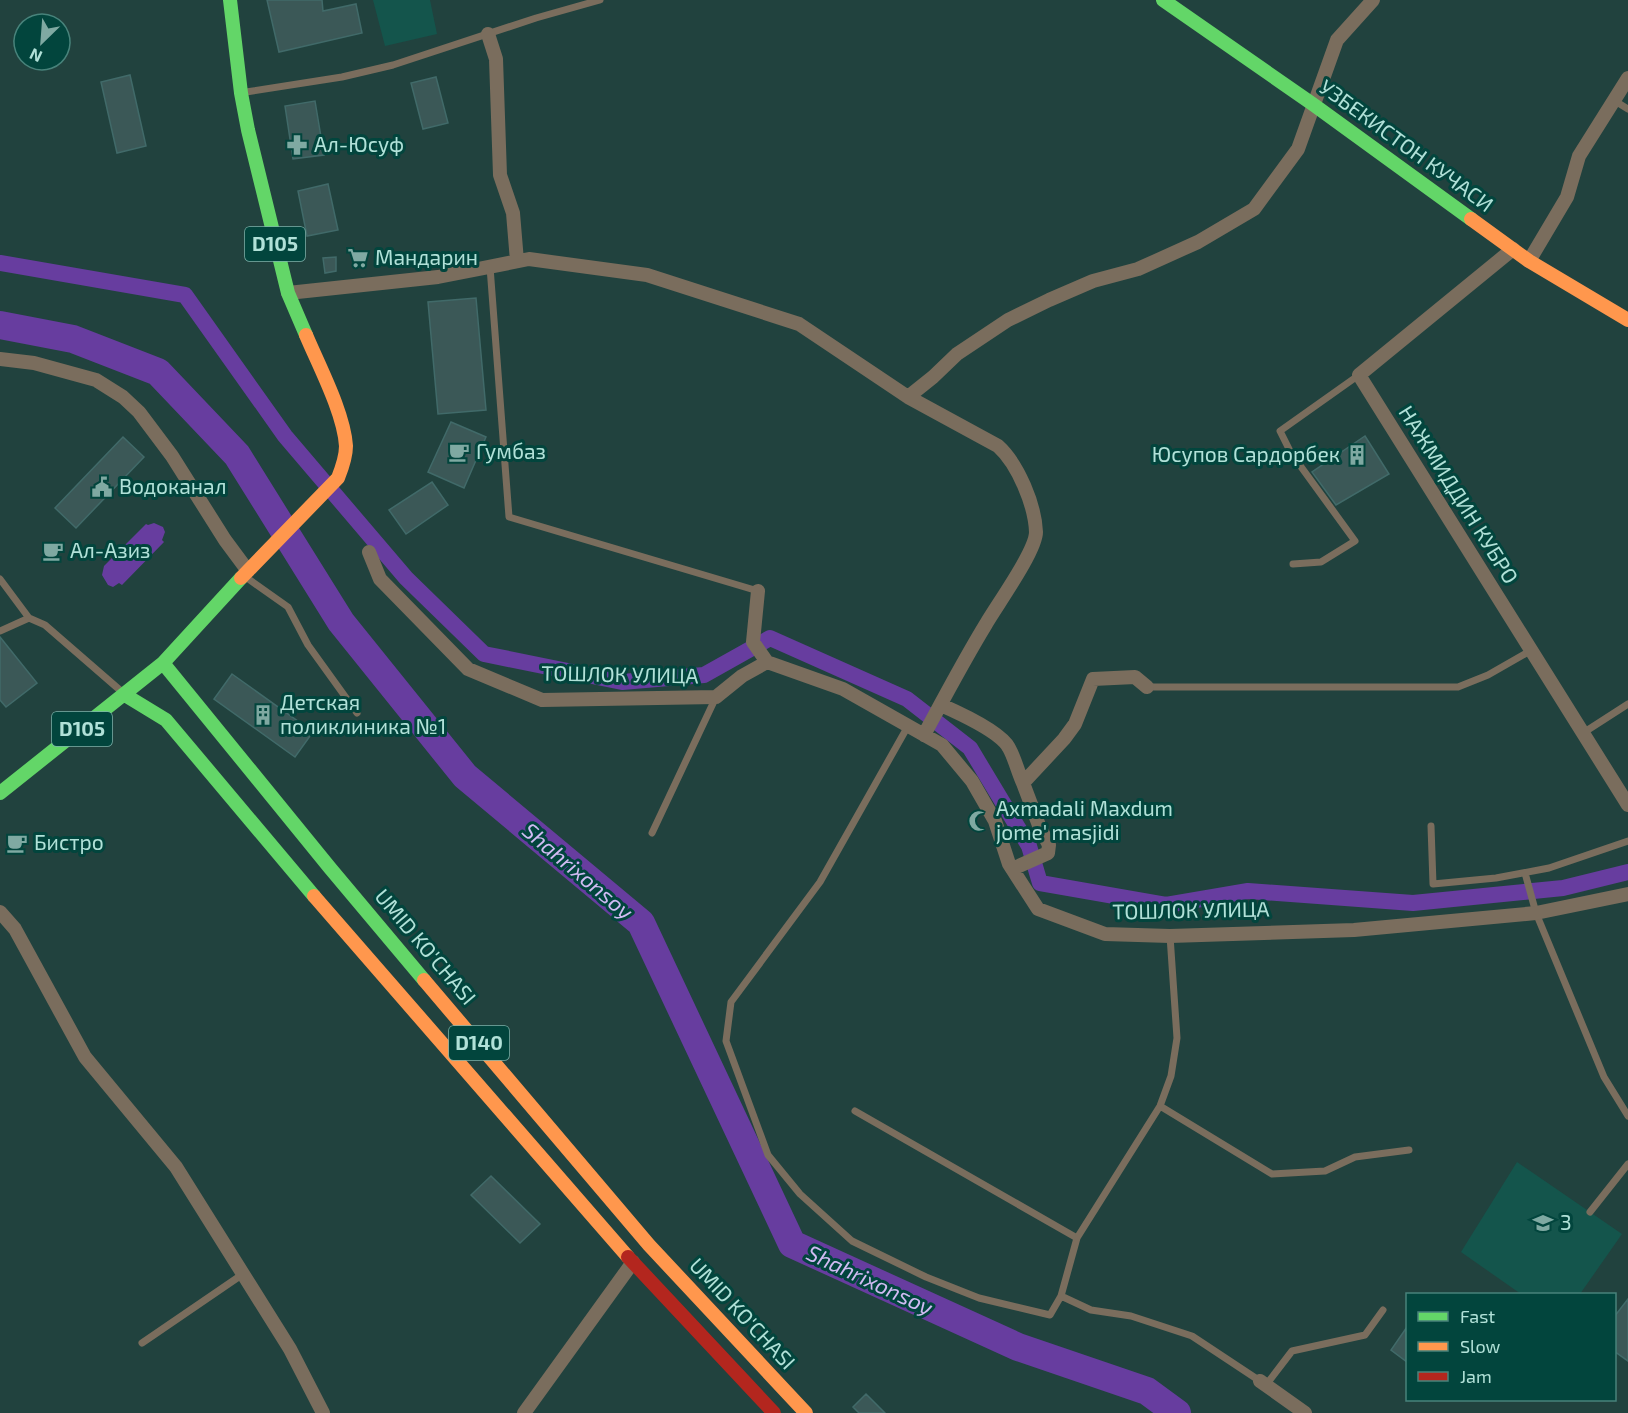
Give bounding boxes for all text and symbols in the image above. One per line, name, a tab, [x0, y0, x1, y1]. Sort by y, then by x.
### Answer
north arrow	[12, 12, 72, 72]
text: N	[26, 45, 45, 67]
street label: УЗБЕКИСТОН КУЧАСИ	[1315, 73, 1499, 216]
place label: Ал-Юсуф	[314, 131, 404, 157]
pharmacy icon: Ал-Юсуф	[285, 133, 309, 157]
road number: D105	[245, 227, 305, 261]
place label: Мандарин	[375, 244, 478, 269]
supermarket icon: Мандарин	[346, 246, 370, 270]
street label: НАЖМИДДИН КУБРО	[1394, 401, 1524, 588]
place label: Гумбаз	[476, 438, 546, 464]
cafe icon: Гумбаз	[447, 440, 471, 464]
place label: Юсупов Сардорбек	[1152, 441, 1340, 467]
building icon: Юсупов Сардорбек	[1345, 443, 1369, 467]
place label: Водоканал	[119, 473, 226, 498]
public building icon: Водоканал	[90, 475, 114, 499]
place label: Ал-Азиз	[70, 537, 151, 562]
cafe icon: Ал-Азиз	[41, 539, 65, 563]
street label: ТОШЛОК УЛИЦА	[541, 660, 699, 687]
place label: Детская поликлиника №1	[280, 689, 446, 738]
building icon: Детская поликлиника №1	[251, 703, 275, 727]
road number: D105	[52, 712, 112, 746]
place label: Axmadali Maxdum jome' masjidi	[996, 795, 1173, 845]
mosque icon: Axmadali Maxdum jome' masjidi	[967, 809, 991, 833]
water label: Shahrixonsoy	[517, 816, 639, 925]
place label: Бистро	[34, 829, 104, 854]
cafe icon: Бистро	[5, 831, 29, 855]
street label: UMID KO'CHASI	[371, 883, 482, 1009]
street label: ТОШЛОК УЛИЦА	[1112, 896, 1270, 923]
road number: D140	[449, 1026, 509, 1060]
place label: 3	[1560, 1209, 1572, 1234]
school or university icon: 3	[1531, 1211, 1555, 1235]
water label: Shahrixonsoy	[803, 1239, 938, 1321]
street label: UMID KO'CHASI	[685, 1252, 801, 1374]
legend	[1406, 1293, 1616, 1401]
text: Fast	[1460, 1305, 1495, 1327]
text: Slow	[1460, 1335, 1501, 1357]
text: Jam	[1460, 1365, 1492, 1387]

